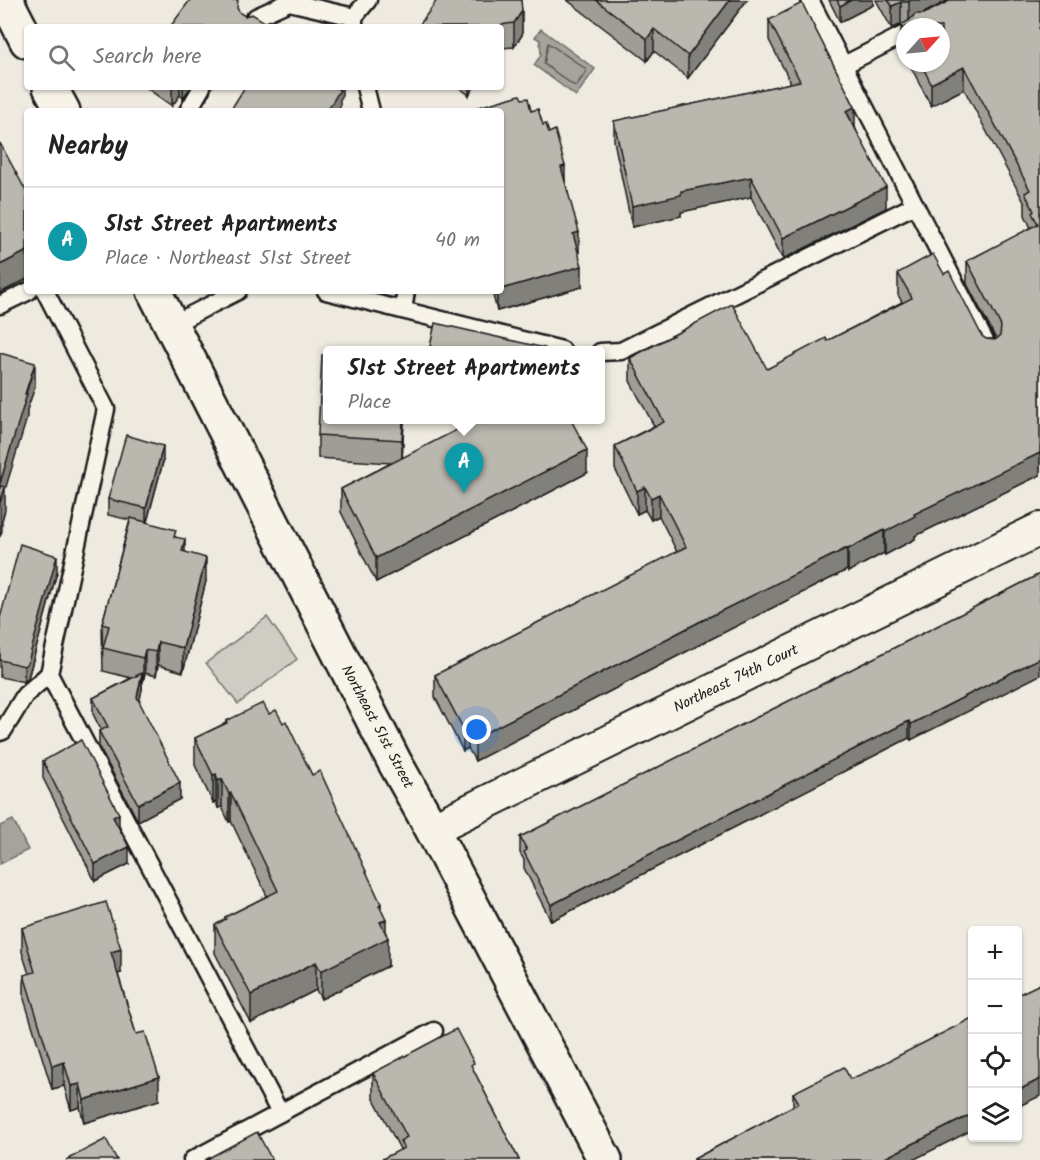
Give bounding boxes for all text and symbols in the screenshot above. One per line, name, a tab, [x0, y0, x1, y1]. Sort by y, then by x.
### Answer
north arrow	[896, 18, 950, 72]
search box	[24, 24, 504, 90]
text: Search here	[93, 40, 201, 75]
icon: search	[45, 41, 78, 74]
text: Nearby	[48, 126, 128, 168]
text: 51st Street Apartments	[105, 208, 337, 243]
text: A	[61, 225, 74, 257]
text: 40 m	[435, 225, 480, 257]
text: Place · Northeast 51st Street	[105, 243, 351, 275]
popup	[323, 346, 605, 424]
text: 51st Street Apartments	[348, 352, 580, 387]
text: Place	[348, 387, 391, 419]
pin: A	[444, 444, 484, 493]
street label: Northeast 74th Court	[669, 638, 803, 720]
street label: Northeast 51st Street	[334, 661, 420, 793]
your location	[462, 715, 491, 744]
map controls	[968, 926, 1022, 1142]
button: +	[968, 926, 1022, 980]
button: −	[968, 980, 1022, 1034]
button: locate	[968, 1034, 1022, 1088]
button: layers	[968, 1088, 1022, 1142]

